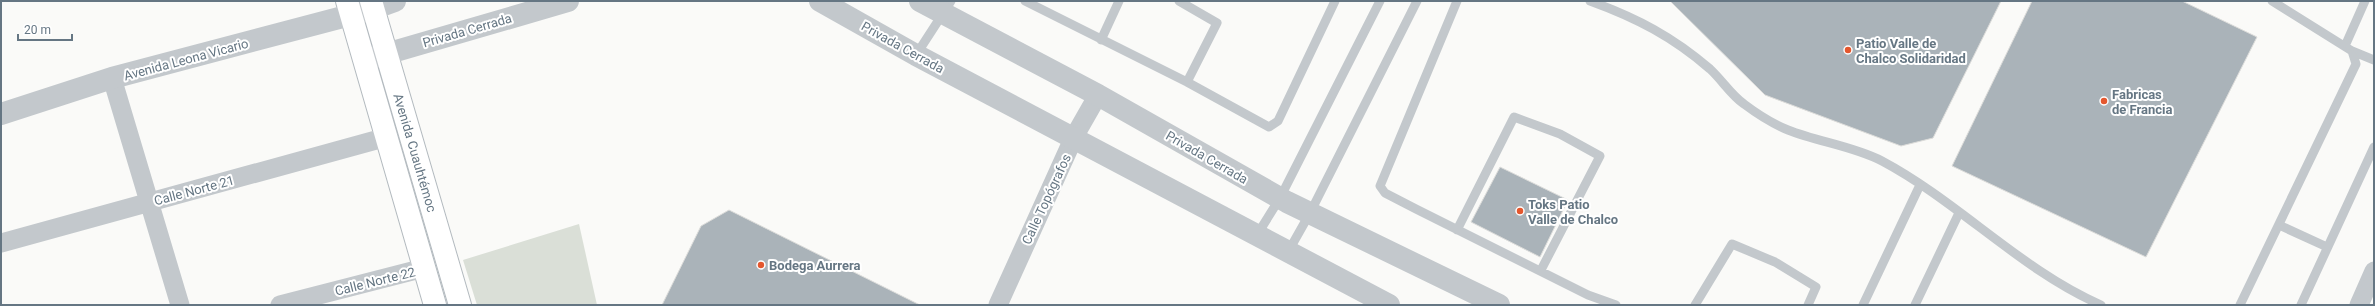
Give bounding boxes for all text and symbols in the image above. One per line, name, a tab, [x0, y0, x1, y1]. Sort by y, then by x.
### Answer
street label: Privada Cerrada	[421, 11, 513, 50]
scale bar	[18, 16, 72, 42]
street label: Privada Cerrada	[859, 19, 947, 76]
text: 20 m	[24, 23, 51, 37]
street label: Avenida Leona Vicario	[122, 36, 250, 83]
place label: Patio Valle de Chalco Solidaridad	[1856, 36, 1966, 66]
marker: Patio Valle de Chalco Solidaridad	[1843, 45, 1853, 55]
place label: Fabricas de Francia	[2112, 87, 2173, 117]
street label: Avenida Cuauhtémoc	[390, 92, 439, 214]
marker: Fabricas de Francia	[2099, 96, 2109, 106]
street label: Privada Cerrada	[1163, 128, 1250, 187]
street label: Calle Topógrafos	[1019, 151, 1074, 247]
street label: Calle Norte 21	[152, 173, 236, 208]
place label: Toks Patio Valle de Chalco	[1528, 197, 1618, 227]
marker: Toks Patio Valle de Chalco	[1515, 206, 1525, 216]
place label: Bodega Aurrera	[769, 258, 861, 273]
marker: Bodega Aurrera	[756, 260, 766, 270]
street label: Calle Norte 22	[333, 264, 417, 299]

